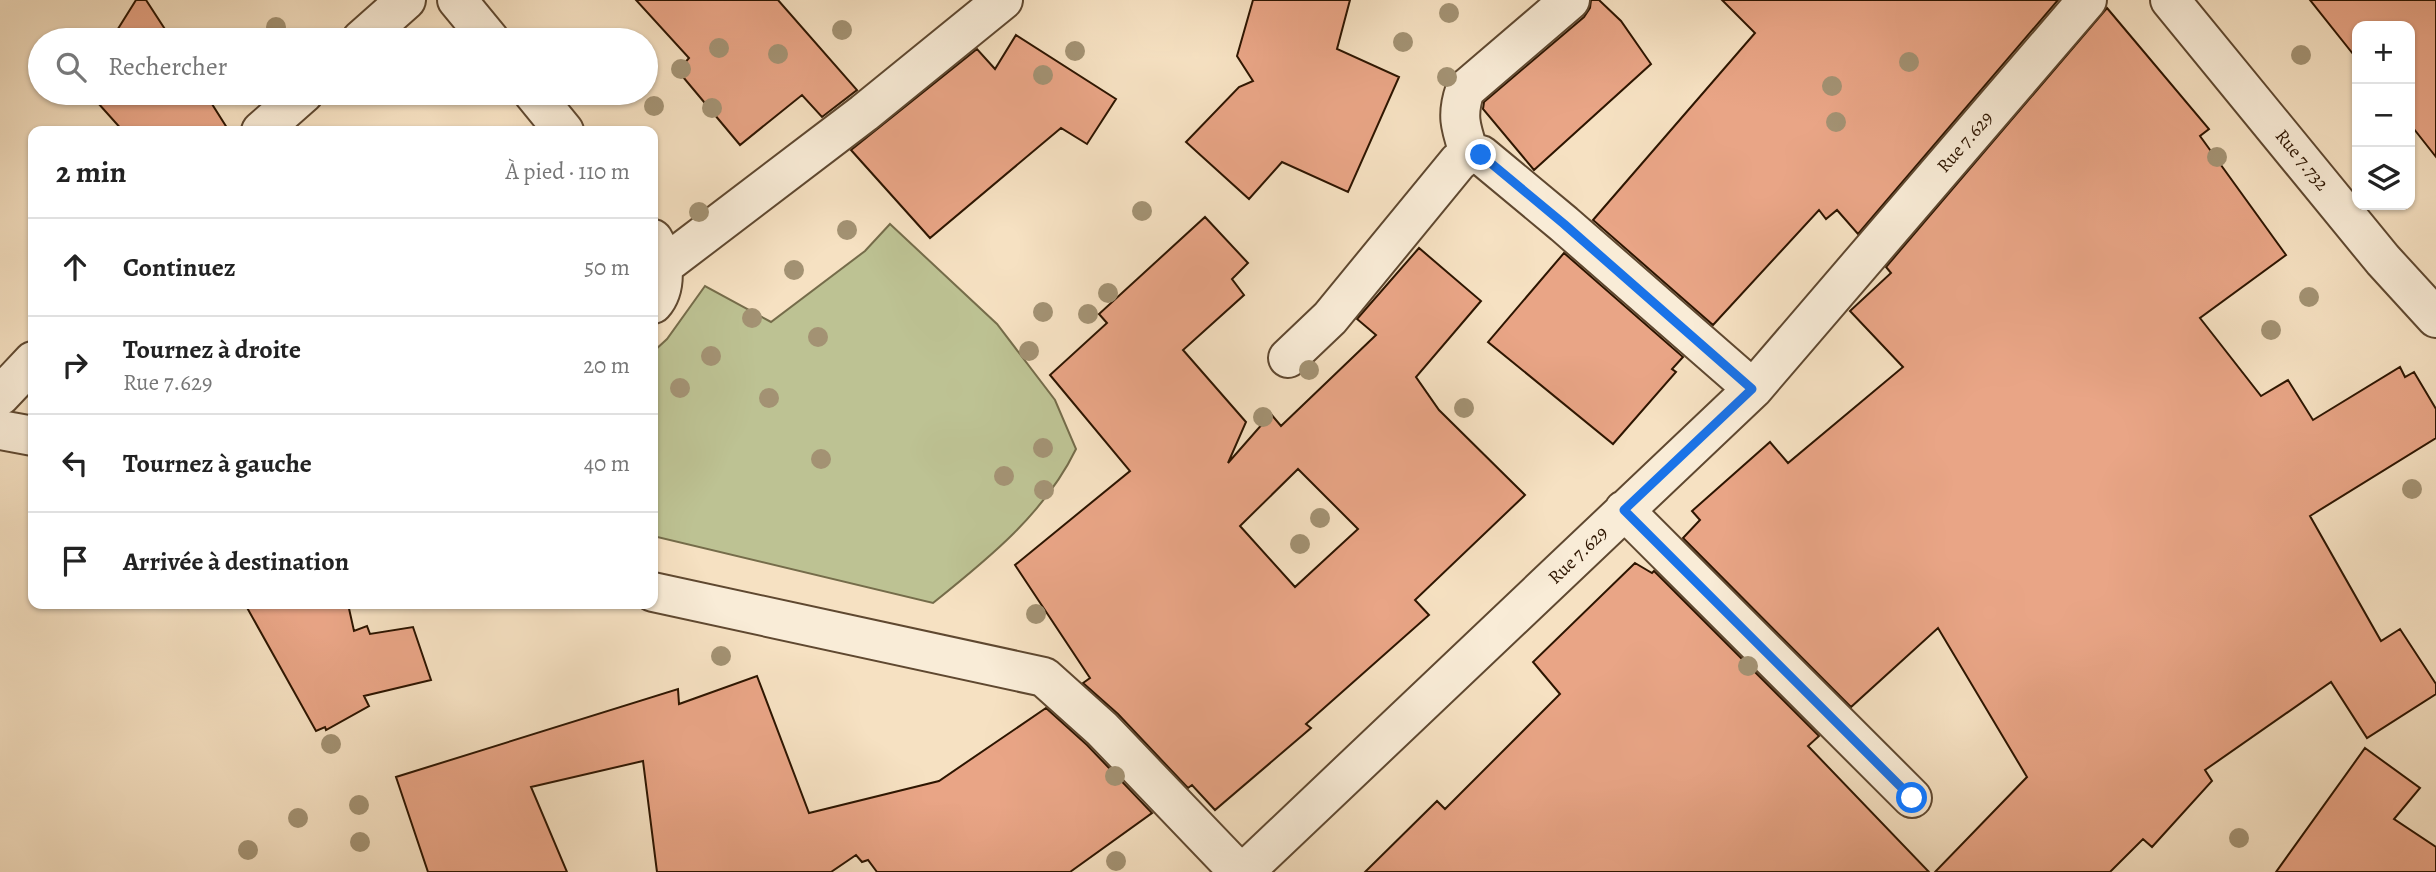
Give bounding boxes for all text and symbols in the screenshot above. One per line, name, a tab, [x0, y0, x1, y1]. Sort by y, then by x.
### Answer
map controls	[2352, 21, 2415, 210]
button: +	[2352, 21, 2415, 84]
search box	[28, 28, 658, 105]
icon: search	[52, 48, 90, 86]
text: Rechercher	[108, 49, 228, 84]
button: −	[2352, 84, 2415, 147]
street label: Rue 7.629	[1931, 106, 1999, 178]
street label: Rue 7.732	[2269, 124, 2335, 196]
route end	[1465, 139, 1496, 170]
button: layers	[2352, 147, 2415, 210]
text: 2 min	[56, 152, 126, 192]
text: À pied · 110 m	[505, 156, 630, 187]
icon: ahead	[56, 248, 94, 286]
text: Continuez	[123, 250, 236, 285]
text: 50 m	[584, 252, 630, 283]
text: Tournez à droite	[123, 332, 301, 367]
icon: right	[56, 346, 94, 384]
text: 20 m	[583, 350, 630, 381]
text: Rue 7.629	[123, 367, 212, 398]
icon: left	[56, 444, 94, 482]
text: Tournez à gauche	[123, 446, 312, 481]
text: 40 m	[584, 448, 630, 479]
street label: Rue 7.629	[1542, 520, 1614, 590]
icon: arrive	[56, 542, 94, 580]
text: Arrivée à destination	[123, 544, 349, 579]
route start	[1896, 782, 1927, 813]

